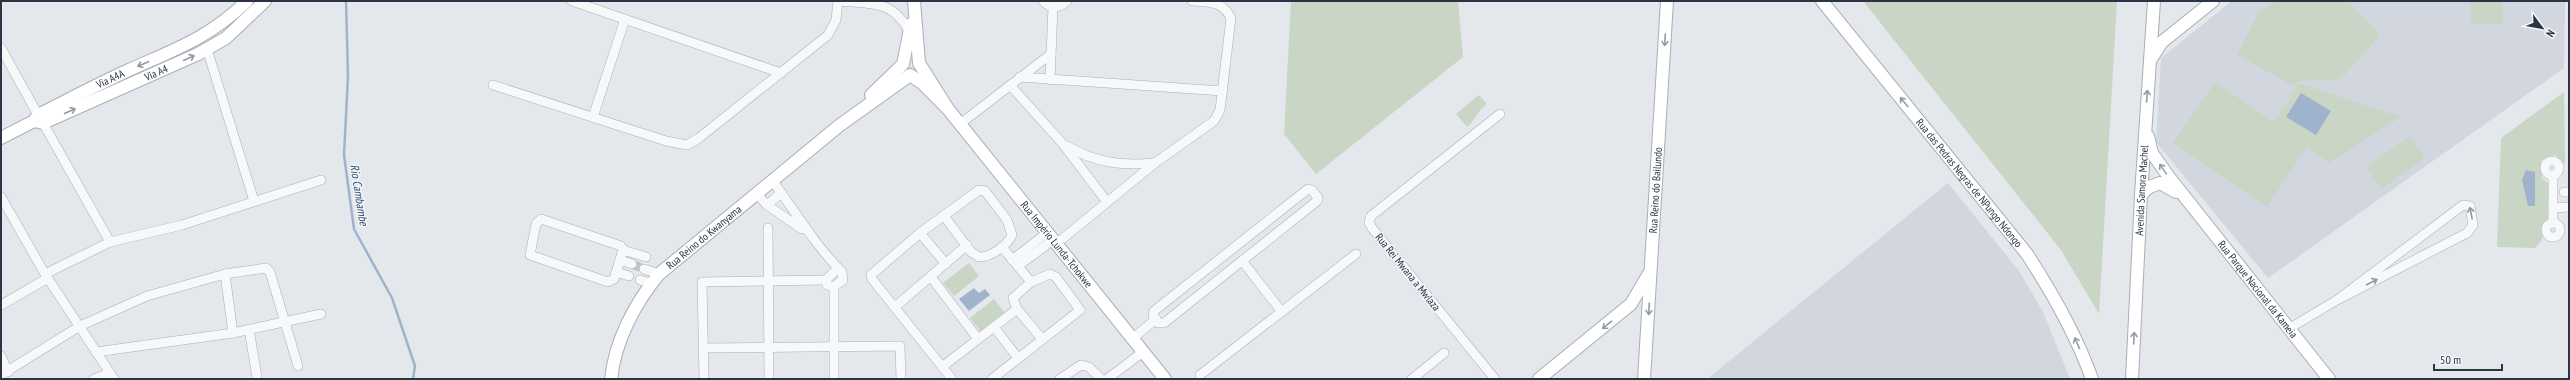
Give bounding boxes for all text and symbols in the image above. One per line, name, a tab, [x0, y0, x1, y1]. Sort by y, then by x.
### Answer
north arrow	[2522, 8, 2562, 48]
text: N	[2543, 27, 2558, 40]
one-way arrow	[1661, 33, 1668, 46]
one-way arrow	[183, 54, 195, 61]
one-way arrow	[138, 61, 150, 68]
street label: Via A4	[141, 61, 170, 84]
street label: Via A4A	[93, 66, 127, 92]
one-way arrow	[2143, 90, 2150, 103]
one-way arrow	[1900, 96, 1909, 107]
one-way arrow	[64, 106, 76, 114]
street label: Rua das Pedras Negras de NPungo Ndongo	[1913, 116, 2026, 250]
street label: Avenida Samora Machel	[2132, 144, 2151, 236]
street label: Rua Reino do Bailundo	[1646, 147, 1665, 234]
water label: Rio Cambambe	[347, 163, 372, 228]
one-way arrow	[2159, 164, 2167, 175]
street label: Rua Império Lunda-Tchokwe	[1018, 198, 1096, 291]
street label: Rua Reino do Kwanyama	[663, 202, 744, 272]
one-way arrow	[2467, 206, 2475, 219]
street label: Rua Rei Mwana a Mwlaza	[1372, 230, 1444, 314]
street label: Rua Parque Nacional da Kameia	[2215, 238, 2301, 341]
one-way arrow	[2366, 278, 2378, 285]
one-way arrow	[1645, 302, 1652, 315]
one-way arrow	[1602, 321, 1612, 330]
one-way arrow	[2131, 332, 2138, 345]
one-way arrow	[2073, 337, 2081, 349]
scale bar	[2434, 346, 2502, 372]
text: 50 m	[2440, 352, 2461, 367]

